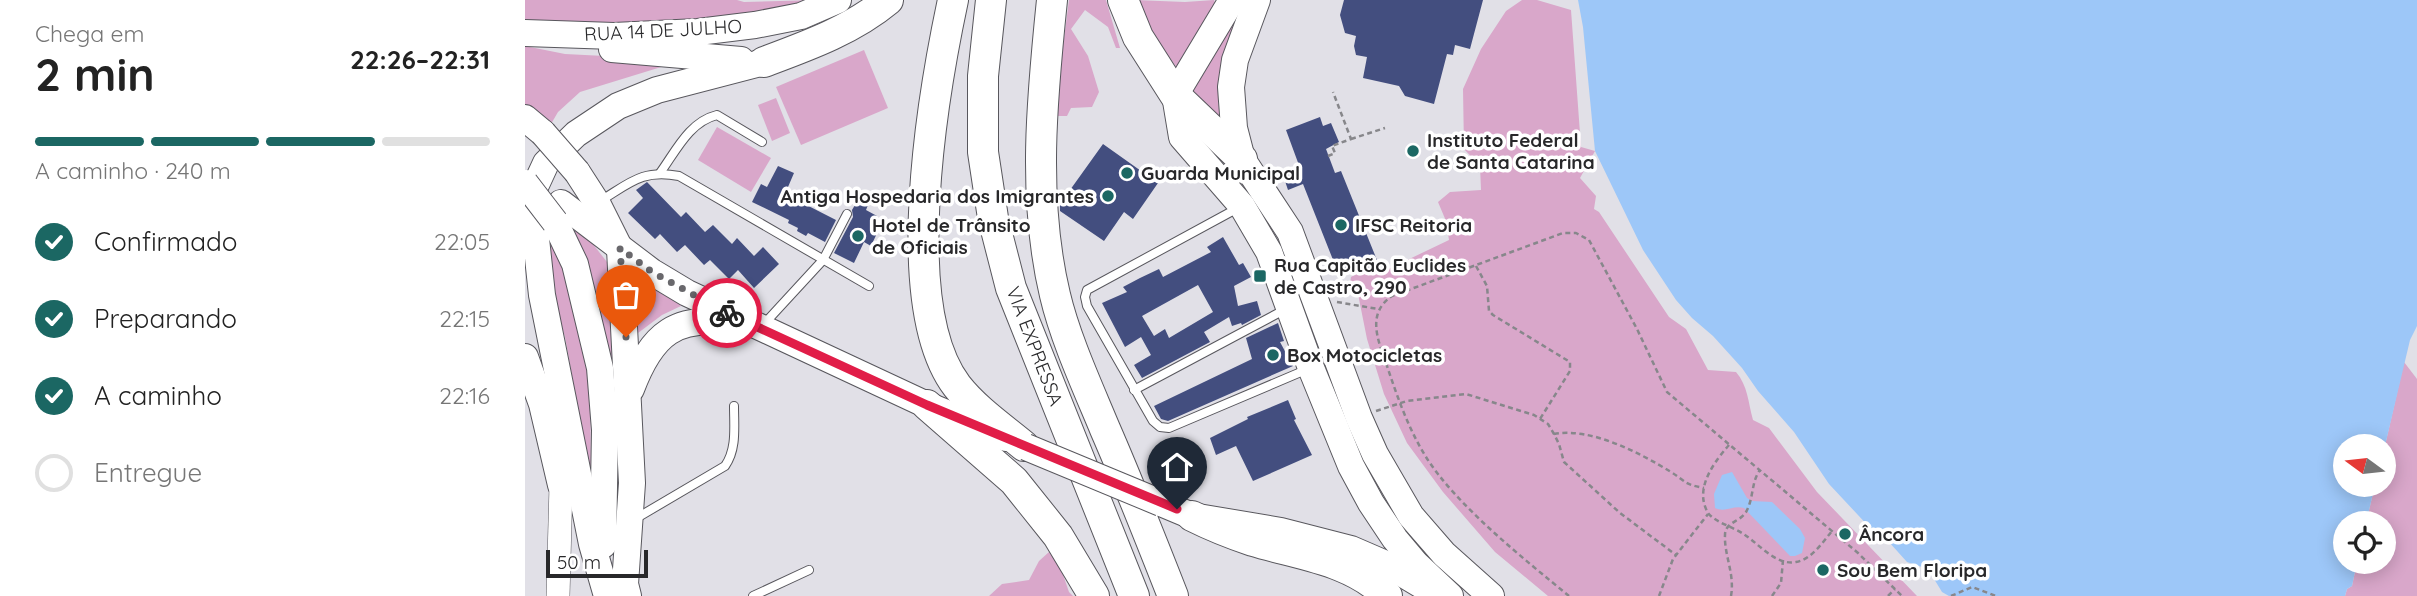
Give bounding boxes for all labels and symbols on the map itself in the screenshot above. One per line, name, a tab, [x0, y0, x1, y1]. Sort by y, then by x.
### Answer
street label: RUA 14 DE JULHO	[584, 14, 742, 46]
place label: Instituto Federal de Santa Catarina	[1427, 128, 1595, 174]
marker: Instituto Federal de Santa Catarina	[1405, 143, 1421, 159]
place label: Guarda Municipal	[1141, 161, 1300, 185]
marker: Guarda Municipal	[1119, 165, 1135, 181]
place label: Antiga Hospedaria dos Imigrantes	[780, 184, 1094, 208]
marker: Antiga Hospedaria dos Imigrantes	[1100, 188, 1116, 204]
place label: Hotel de Trânsito de Oficiais	[872, 213, 1031, 259]
place label: IFSC Reitoria	[1355, 213, 1472, 237]
marker: IFSC Reitoria	[1333, 217, 1349, 233]
marker: Hotel de Trânsito de Oficiais	[850, 228, 866, 244]
place label: Rua Capitão Euclides de Castro, 290	[1274, 253, 1466, 299]
pin	[596, 265, 656, 337]
marker: Rua Capitão Euclides de Castro, 290	[1252, 268, 1268, 284]
courier	[692, 278, 762, 348]
street label: VIA EXPRESSA	[1001, 283, 1069, 409]
place label: Box Motocicletas	[1287, 343, 1442, 367]
marker: Box Motocicletas	[1265, 347, 1281, 363]
north arrow	[2333, 434, 2396, 497]
pin	[1147, 437, 1207, 509]
place label: Âncora	[1859, 522, 1924, 546]
marker: Âncora	[1837, 526, 1853, 542]
scale bar	[546, 547, 647, 579]
place label: Sou Bem Floripa	[1837, 558, 1987, 582]
marker: Sou Bem Floripa	[1815, 562, 1831, 578]

